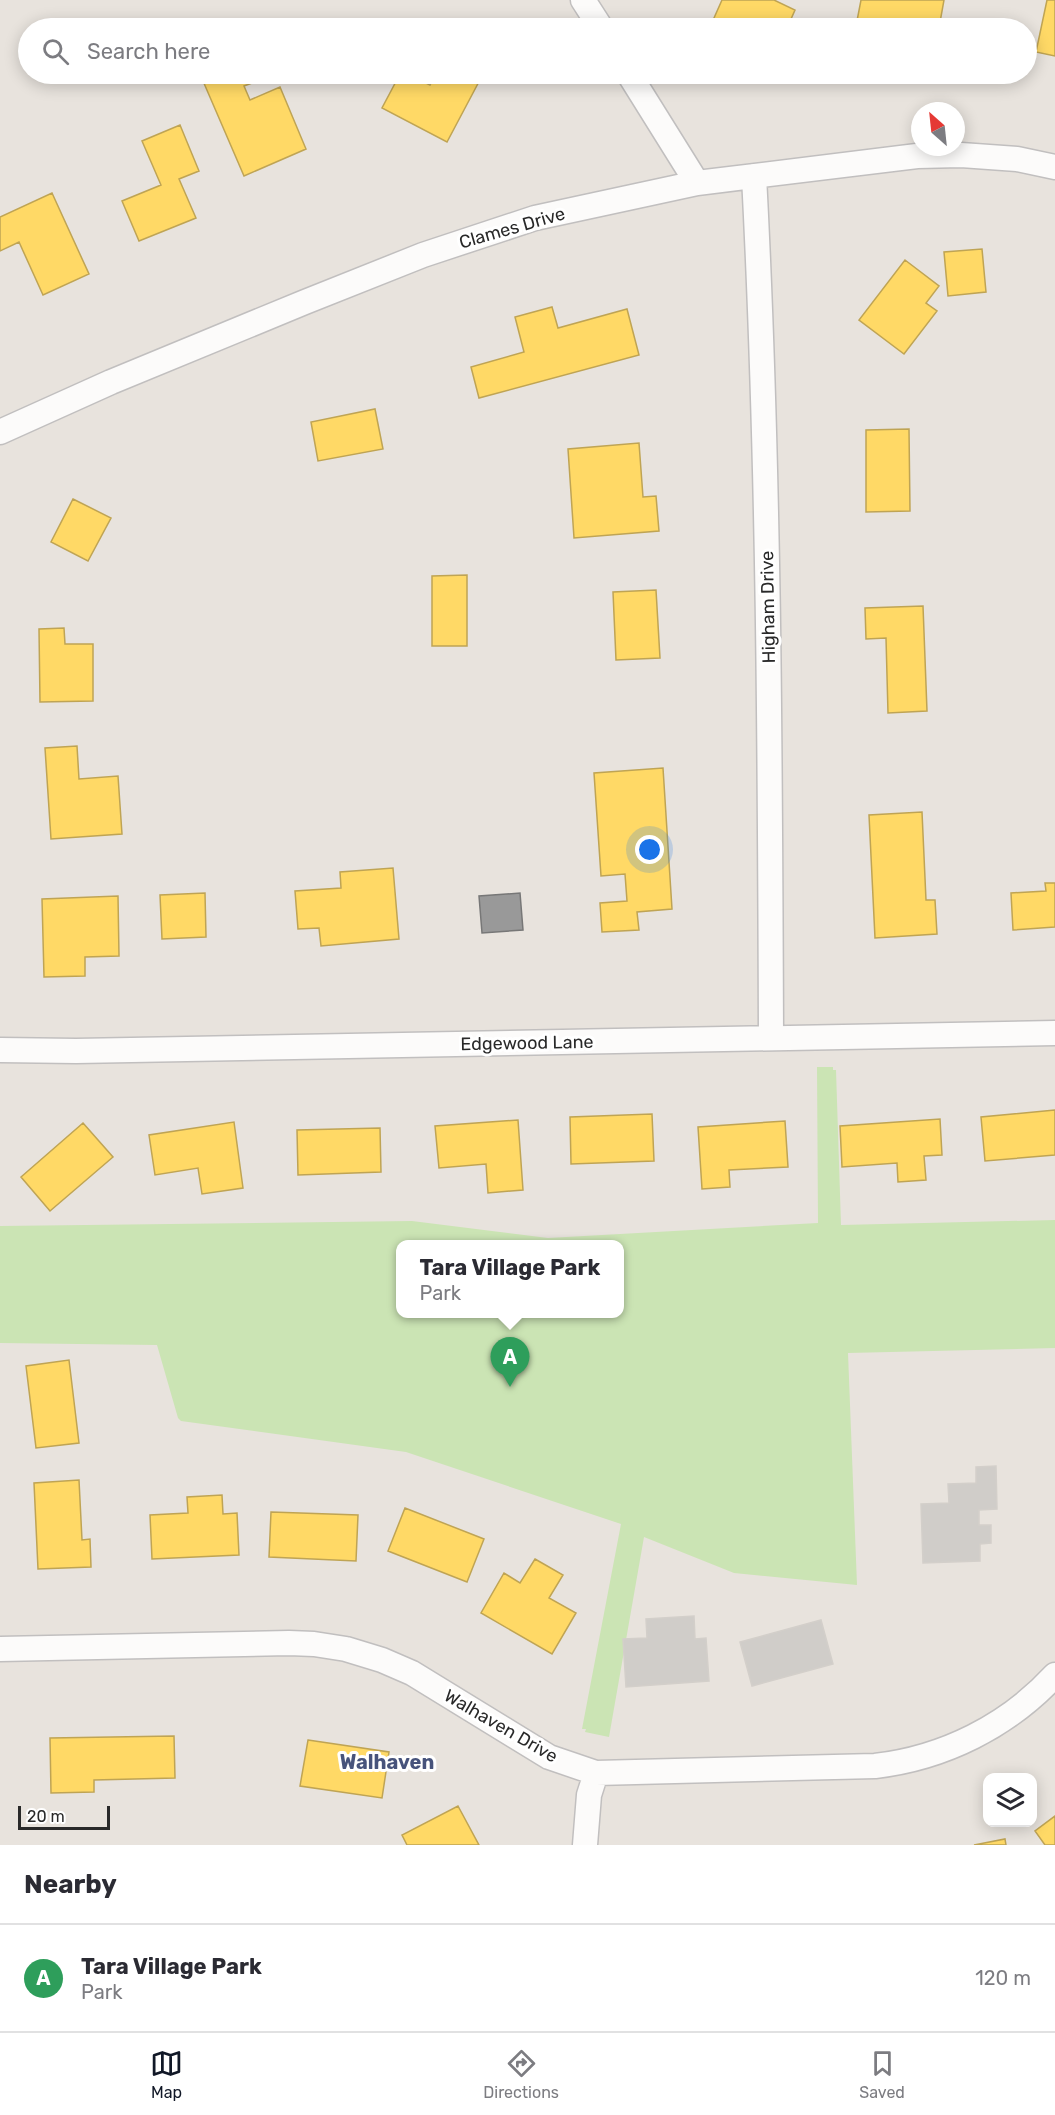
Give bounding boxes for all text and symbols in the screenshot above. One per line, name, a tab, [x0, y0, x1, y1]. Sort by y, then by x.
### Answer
search box	[18, 18, 1037, 84]
icon: search	[39, 35, 72, 68]
text: Search here	[87, 38, 210, 65]
north arrow	[911, 102, 965, 156]
street label: Clames Drive	[456, 202, 568, 254]
street label: Higham Drive	[756, 551, 780, 663]
your location	[635, 835, 664, 864]
street label: Edgewood Lane	[460, 1031, 594, 1055]
popup	[396, 1240, 624, 1318]
text: Tara Village Park	[420, 1254, 600, 1281]
text: Park	[420, 1281, 461, 1305]
pin: A	[490, 1338, 530, 1387]
street label: Walhaven Drive	[440, 1685, 562, 1767]
district label: Walhaven	[340, 1750, 434, 1774]
map controls	[983, 1773, 1037, 1827]
button: layers	[983, 1773, 1037, 1827]
scale bar	[18, 1803, 110, 1830]
text: 20 m	[27, 1807, 65, 1826]
text: Nearby	[24, 1869, 117, 1900]
text: Tara Village Park	[81, 1953, 262, 1980]
text: A	[36, 1966, 51, 1990]
text: 120 m	[975, 1966, 1031, 1990]
text: Park	[81, 1980, 123, 2004]
tab: Map	[150, 2047, 183, 2102]
tab: Directions	[483, 2047, 559, 2102]
tab: Saved	[859, 2047, 905, 2102]

